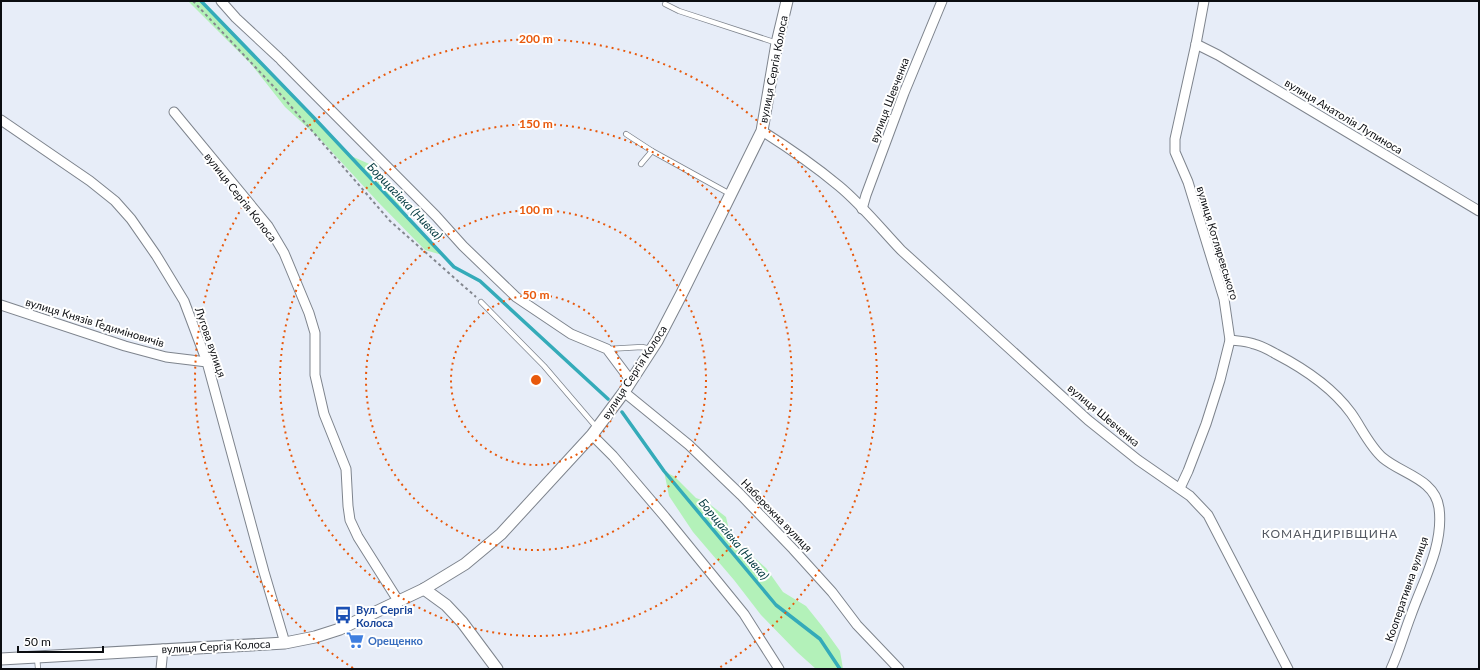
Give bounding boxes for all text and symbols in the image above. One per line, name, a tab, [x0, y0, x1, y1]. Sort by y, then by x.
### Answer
street label: вулиця Сергія Колоса	[756, 14, 790, 124]
text: 200 m	[519, 31, 553, 46]
street label: вулиця Шевченка	[867, 56, 911, 144]
street label: вулиця Анатолія Лупиноса	[1283, 76, 1405, 156]
text: 150 m	[519, 116, 553, 131]
street label: вулиця Сергія Колоса	[202, 150, 280, 244]
water label: Борщагівка (Нивка)	[364, 159, 446, 243]
street label: вулиця Котляревського	[1195, 185, 1241, 301]
text: 100 m	[519, 202, 553, 217]
text: 50 m	[523, 287, 549, 302]
street label: вулиця Князів Ґедиміновичів	[24, 295, 166, 349]
street label: Лугова вулиця	[193, 304, 229, 379]
street label: вулиця Сергія Колоса	[599, 323, 669, 421]
centre of rings	[529, 373, 543, 387]
street label: вулиця Шевченка	[1065, 381, 1143, 449]
street label: Набережна вулиця	[739, 476, 815, 554]
water label: Борщагівка (Нивка)	[696, 495, 772, 583]
district label: КОМАНДИРІВЩИНА	[1262, 526, 1398, 541]
street label: Кооперативна вулиця	[1382, 535, 1430, 643]
place label: Вул. Сергія Колоса	[356, 603, 413, 629]
bus stop icon: Вул. Сергія Колоса	[333, 605, 353, 625]
scale bar	[18, 628, 103, 654]
supermarket icon: Орещенко	[345, 630, 365, 650]
text: 50 m	[24, 634, 51, 649]
place label: Орещенко	[368, 634, 423, 647]
street label: вулиця Сергія Колоса	[161, 637, 271, 655]

